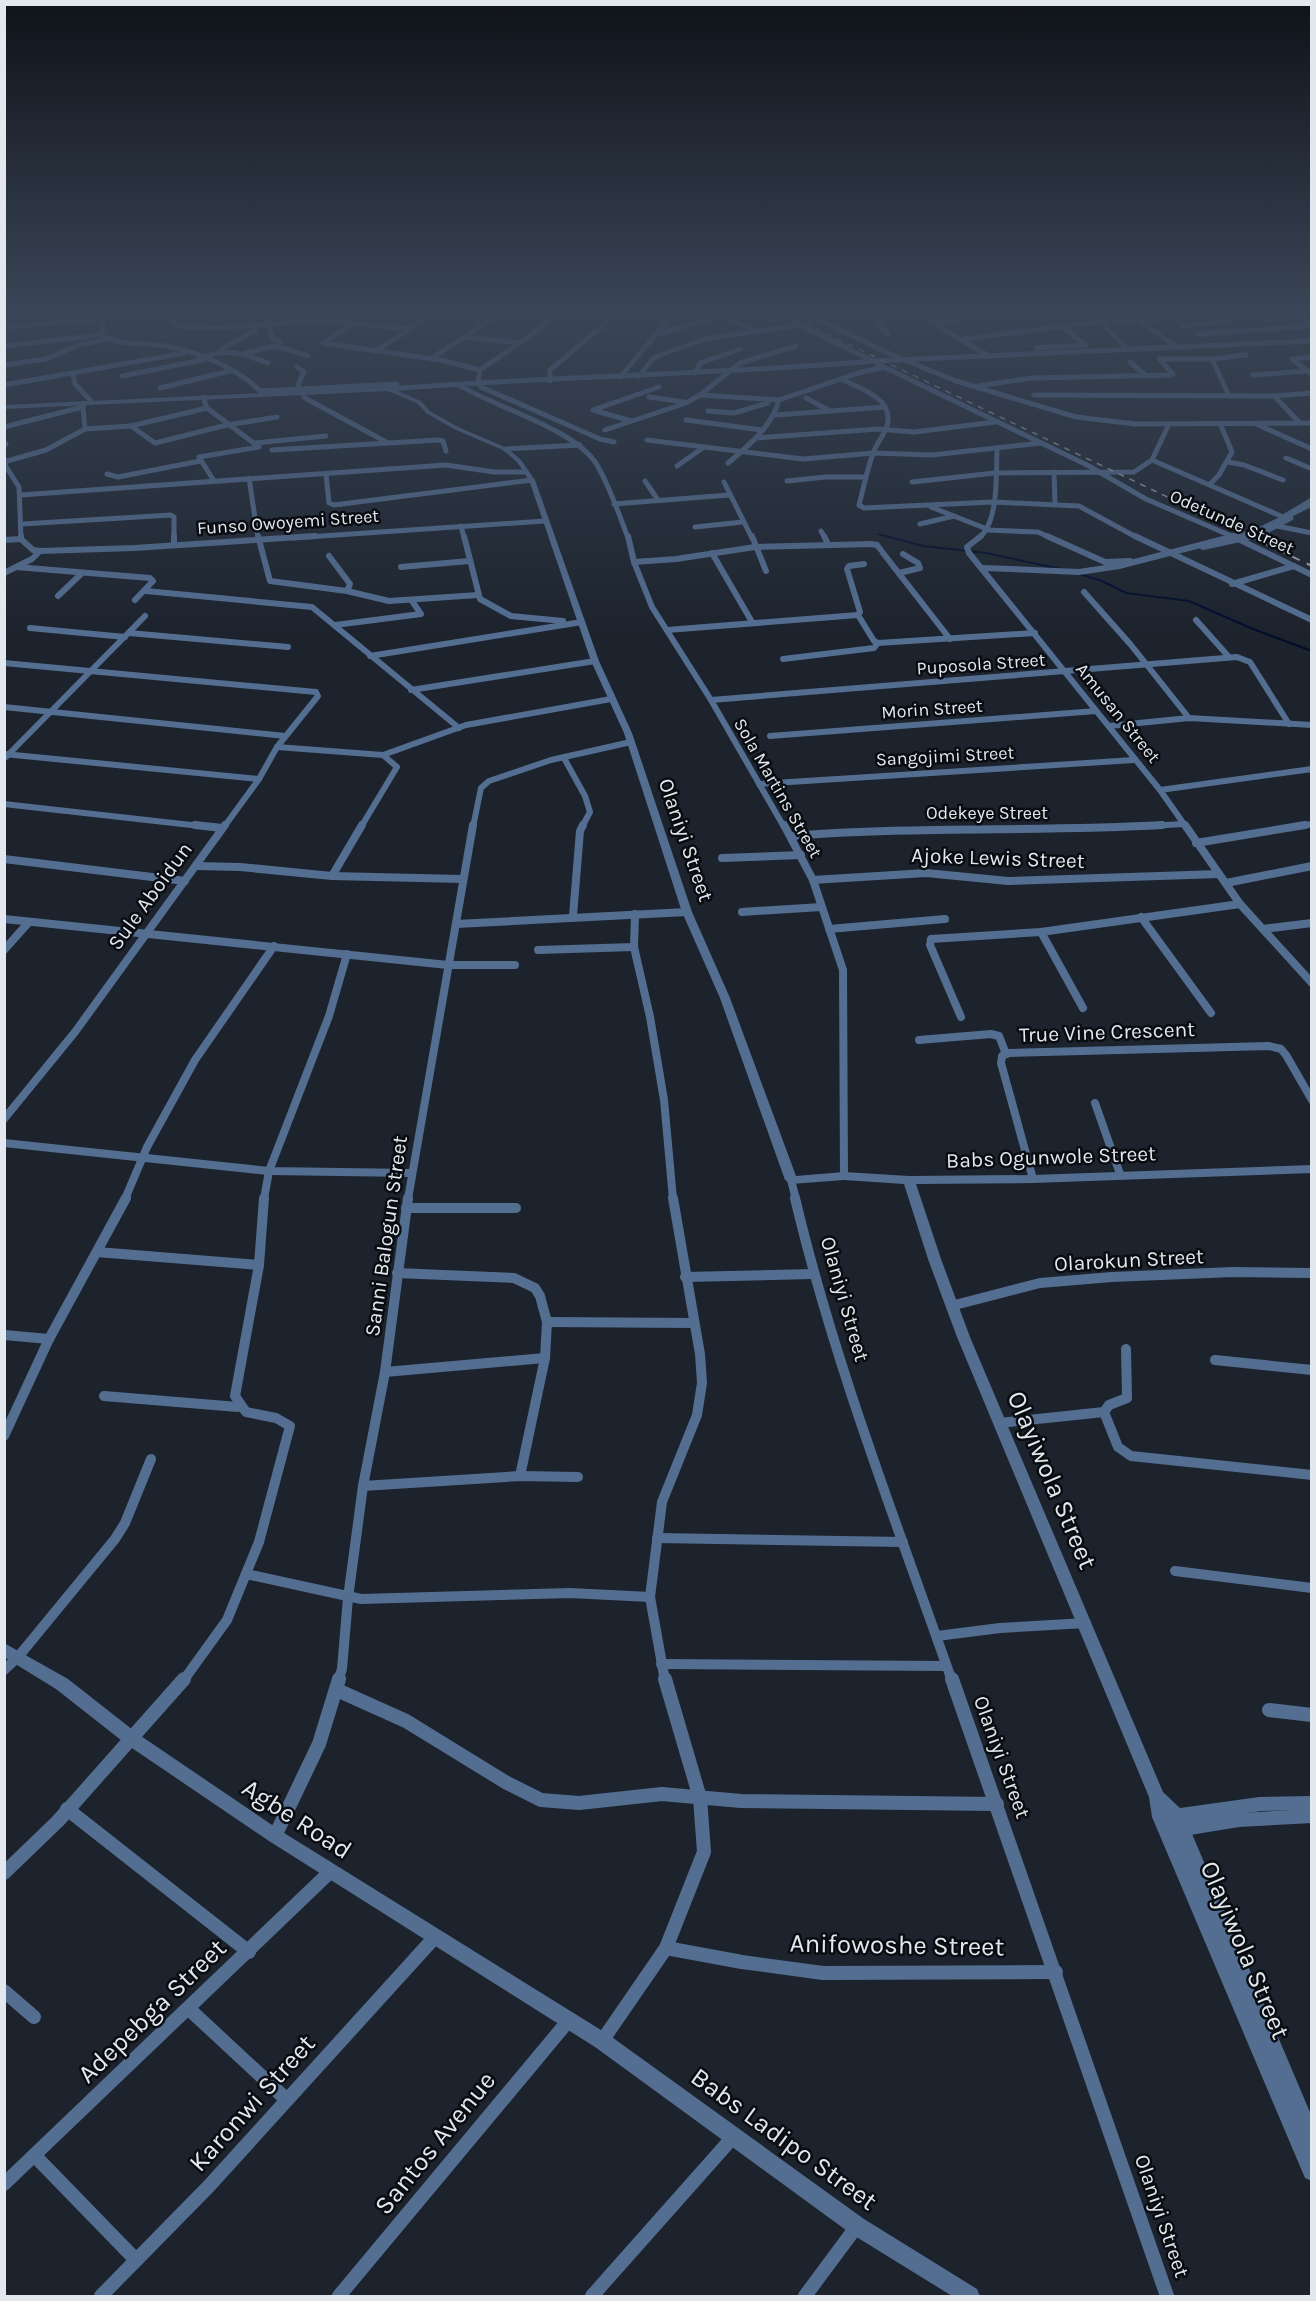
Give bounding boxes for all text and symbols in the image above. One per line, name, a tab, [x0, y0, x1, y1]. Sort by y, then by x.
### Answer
street label: Odetunde Street	[1166, 485, 1298, 559]
street label: Funso Owoyemi Street	[196, 505, 380, 539]
street label: Puposola Street	[916, 649, 1046, 679]
street label: Amusan Street	[1071, 659, 1165, 768]
street label: Morin Street	[881, 694, 984, 724]
street label: Sola Martins Street	[729, 714, 827, 862]
street label: Sangojimi Street	[875, 741, 1015, 771]
street label: Olaniyi Street	[654, 775, 718, 905]
street label: Odekeye Street	[926, 802, 1048, 824]
street label: Sule Aboidun	[103, 838, 197, 954]
street label: Ajoke Lewis Street	[911, 843, 1085, 873]
street label: True Vine Crescent	[1019, 1017, 1195, 1047]
street label: Sanni Balogun Street	[360, 1134, 412, 1338]
street label: Babs Ogunwole Street	[946, 1141, 1156, 1173]
street label: Olaniyi Street	[816, 1234, 874, 1364]
street label: Olarokun Street	[1054, 1244, 1205, 1276]
street label: Olayiwola Street	[1001, 1386, 1104, 1574]
street label: Olaniyi Street	[969, 1692, 1035, 1822]
street label: Agbe Road	[236, 1772, 358, 1866]
street label: Olayiwola Street	[1194, 1856, 1297, 2044]
street label: Anifowoshe Street	[789, 1928, 1005, 1962]
street label: Adepebga Street	[71, 1932, 233, 2090]
street label: Karonwi Street	[182, 2028, 322, 2178]
street label: Babs Ladipo Street	[685, 2061, 883, 2217]
street label: Santos Avenue	[368, 2065, 502, 2221]
street label: Olaniyi Street	[1130, 2151, 1194, 2281]

